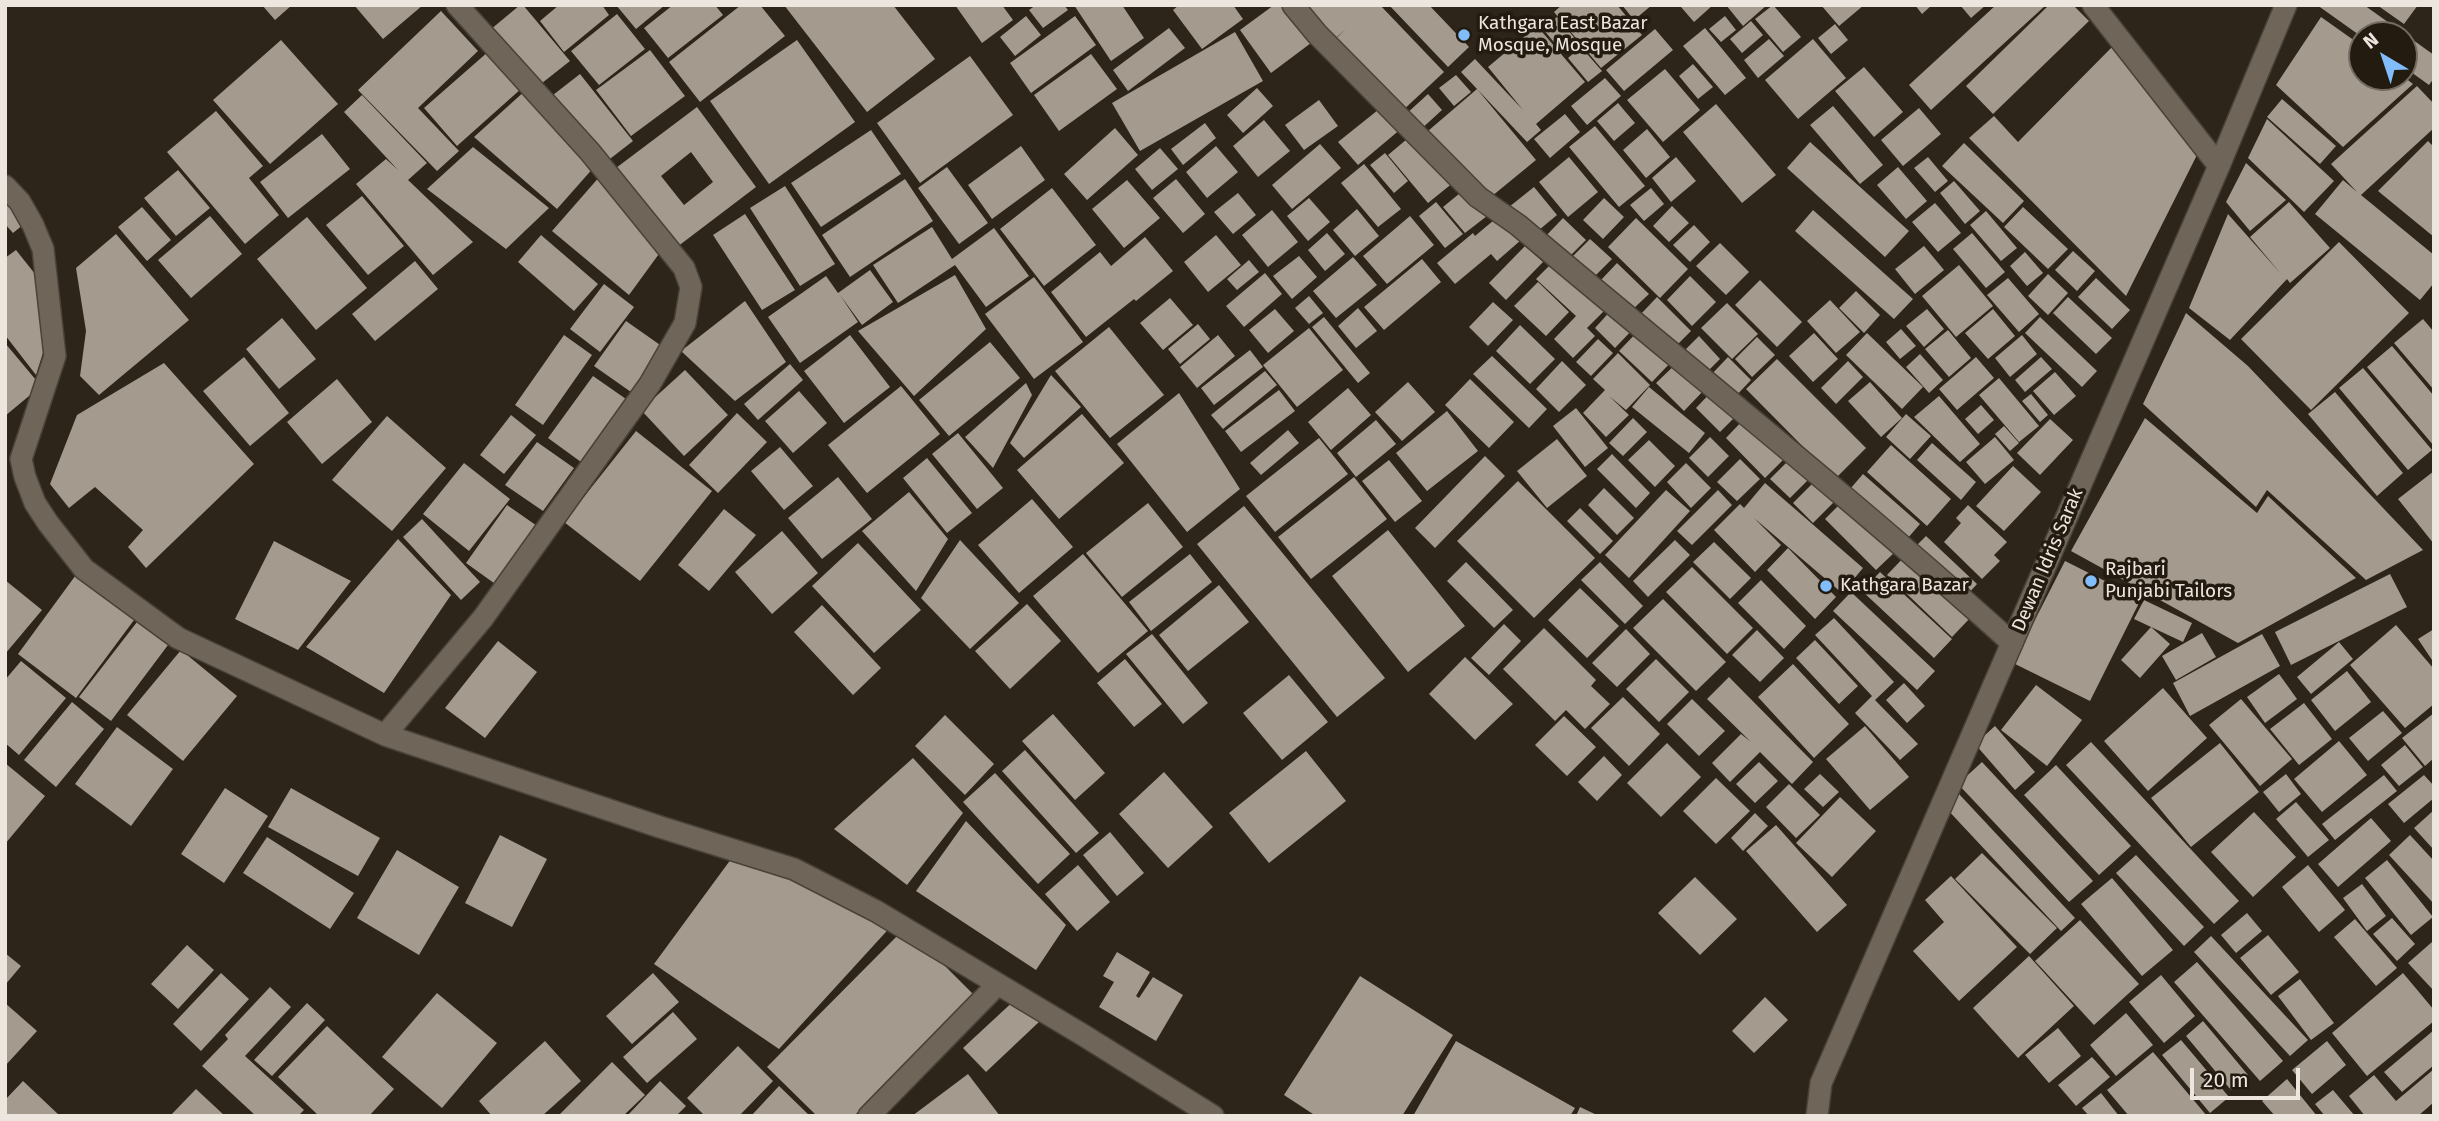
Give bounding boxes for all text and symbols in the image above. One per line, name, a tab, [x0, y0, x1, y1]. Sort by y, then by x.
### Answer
place label: Kathgara East Bazar Mosque, Mosque	[1478, 13, 1648, 57]
north arrow	[2348, 21, 2418, 91]
marker: Kathgara East Bazar Mosque, Mosque	[1456, 27, 1472, 43]
text: N	[2359, 28, 2383, 54]
street label: Dewan Idris Sarak	[2008, 485, 2088, 635]
place label: Rajbari Punjabi Tailors	[2105, 559, 2232, 603]
marker: Rajbari Punjabi Tailors	[2083, 573, 2099, 589]
place label: Kathgara Bazar	[1840, 575, 1969, 597]
marker: Kathgara Bazar	[1818, 578, 1834, 594]
scale bar	[2194, 1054, 2304, 1098]
text: 20 m	[2203, 1067, 2249, 1093]

